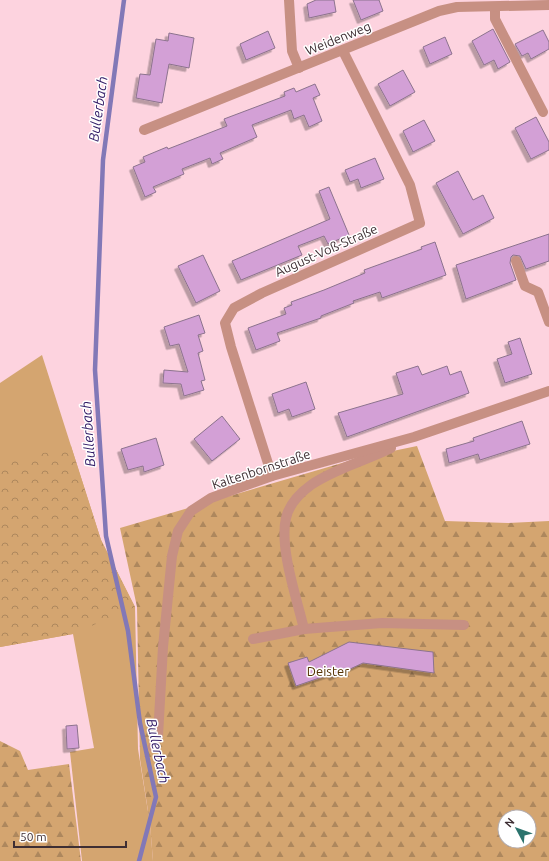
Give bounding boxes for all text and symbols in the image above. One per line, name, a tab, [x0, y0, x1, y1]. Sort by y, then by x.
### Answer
street label: Weidenweg	[303, 19, 373, 57]
water label: Bullerbach	[85, 75, 111, 143]
street label: August-Voß-Straße	[273, 221, 379, 279]
water label: Bullerbach	[78, 401, 98, 467]
street label: Kaltenbornstraße	[210, 446, 312, 492]
park label: Deister	[307, 664, 349, 678]
water label: Bullerbach	[143, 717, 173, 785]
north arrow	[497, 809, 537, 849]
text: N	[502, 815, 517, 829]
scale bar	[14, 823, 126, 849]
text: 50 m	[20, 830, 47, 843]

